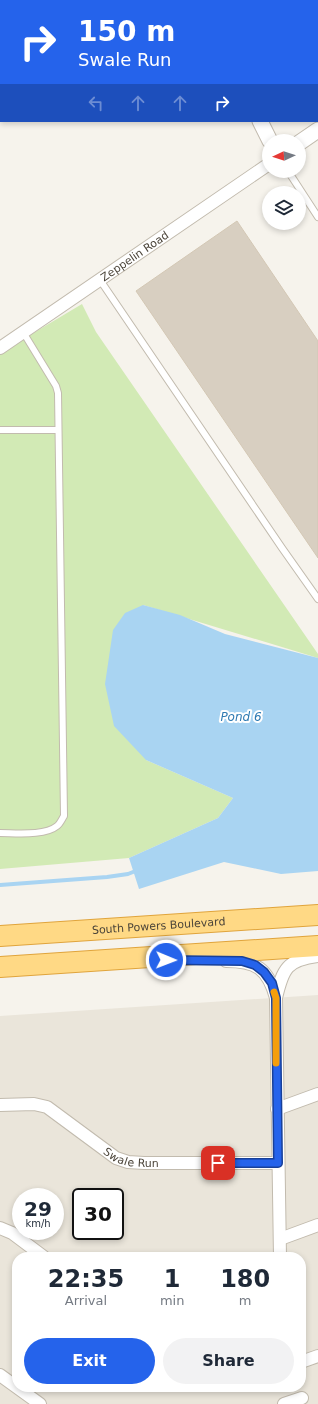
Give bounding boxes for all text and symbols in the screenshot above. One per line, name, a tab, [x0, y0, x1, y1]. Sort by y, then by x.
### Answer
text: 150 m	[78, 15, 175, 48]
icon: right	[12, 16, 64, 68]
text: Swale Run	[78, 49, 172, 70]
icon: left	[85, 92, 107, 114]
icon: ahead	[127, 92, 149, 114]
icon: ahead	[169, 92, 191, 114]
icon: right	[211, 92, 233, 114]
north arrow	[262, 134, 306, 178]
map controls	[262, 134, 306, 230]
button: layers	[262, 186, 306, 230]
street label: Zeppelin Road	[98, 228, 171, 284]
water label: Pond 6	[220, 710, 262, 724]
street label: South Powers Boulevard	[91, 915, 226, 936]
position arrow	[145, 939, 187, 981]
street label: Swale Run	[101, 1145, 159, 1170]
pin	[201, 1146, 235, 1180]
icon: arrive	[207, 1152, 229, 1174]
speed limit sign: 30	[72, 1188, 124, 1240]
text: 29	[24, 1197, 52, 1221]
text: km/h	[25, 1218, 51, 1229]
text: 22:35	[48, 1265, 124, 1293]
text: 1	[164, 1265, 180, 1293]
text: 180	[220, 1265, 270, 1293]
text: Arrival	[65, 1293, 107, 1308]
text: min	[160, 1293, 184, 1308]
text: m	[239, 1293, 252, 1308]
button: Exit	[24, 1338, 155, 1384]
button: Share	[163, 1338, 294, 1384]

